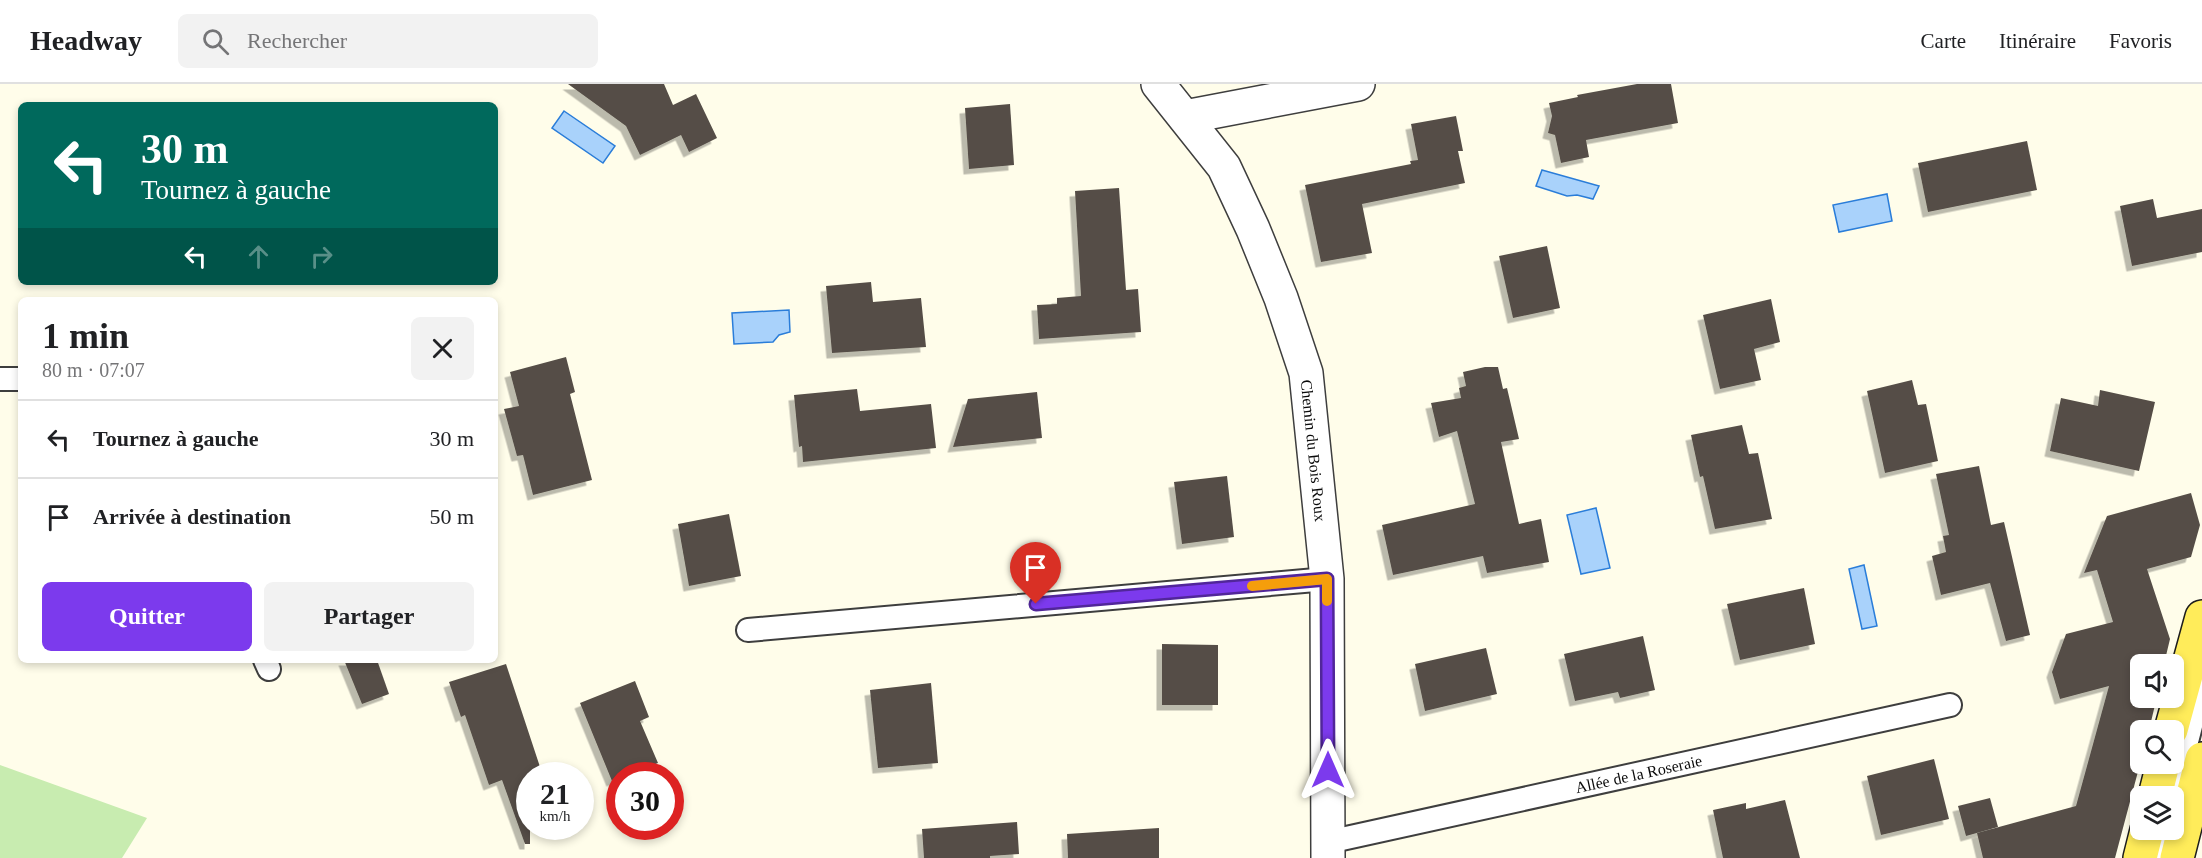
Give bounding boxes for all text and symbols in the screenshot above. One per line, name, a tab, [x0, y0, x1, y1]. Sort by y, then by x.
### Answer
search box	[178, 14, 598, 68]
text: Headway	[30, 25, 142, 56]
icon: search	[199, 25, 232, 58]
text: Rechercher	[247, 28, 347, 53]
text: Carte	[1921, 29, 1966, 53]
text: Itinéraire	[1999, 29, 2076, 53]
text: Favoris	[2109, 29, 2172, 53]
icon: left	[42, 126, 120, 204]
text: 30 m	[141, 126, 229, 172]
text: Tournez à gauche	[141, 175, 331, 205]
icon: left	[179, 240, 212, 273]
icon: ahead	[242, 240, 275, 273]
icon: right	[305, 240, 338, 273]
text: 1 min	[42, 316, 129, 356]
button: close	[411, 317, 474, 380]
text: 80 m · 07:07	[42, 359, 145, 381]
street label: Chemin du Bois Roux	[1298, 379, 1330, 522]
icon: left	[42, 423, 75, 456]
text: Tournez à gauche	[93, 426, 258, 451]
text: 30 m	[429, 426, 474, 451]
icon: arrive	[42, 501, 75, 534]
text: Arrivée à destination	[93, 504, 291, 529]
text: 50 m	[429, 504, 474, 529]
pin	[1010, 542, 1061, 604]
icon: arrive	[1019, 551, 1052, 584]
button: Quitter	[42, 582, 252, 651]
button: Partager	[264, 582, 474, 651]
map controls	[2130, 654, 2184, 840]
button: sound	[2130, 654, 2184, 708]
button: search	[2130, 720, 2184, 774]
position arrow	[1296, 738, 1360, 802]
street label: Allée de la Roseraie	[1574, 751, 1704, 796]
speed limit sign: 30	[606, 762, 684, 840]
text: 21	[540, 777, 570, 810]
button: layers	[2130, 786, 2184, 840]
text: km/h	[540, 808, 570, 824]

